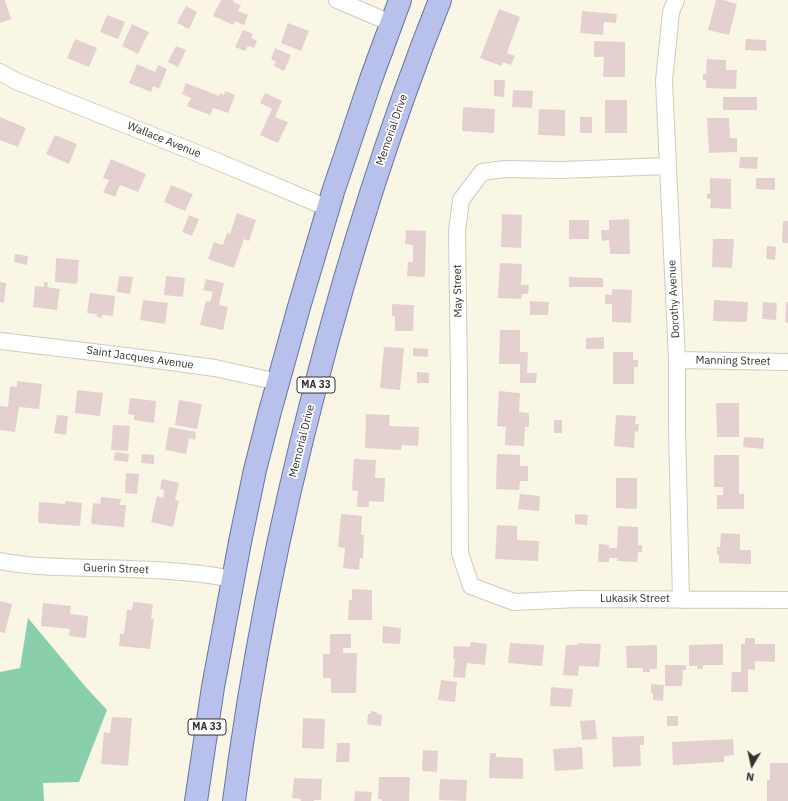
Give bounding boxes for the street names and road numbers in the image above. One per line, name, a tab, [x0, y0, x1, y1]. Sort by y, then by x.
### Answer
street label: Memorial Drive	[374, 93, 410, 167]
street label: Wallace Avenue	[125, 119, 203, 161]
street label: Dorothy Avenue	[665, 259, 683, 339]
street label: May Street	[451, 264, 465, 318]
street label: Saint Jacques Avenue	[86, 344, 194, 372]
street label: Manning Street	[695, 354, 771, 368]
road number: MA 33	[297, 377, 335, 393]
street label: Memorial Drive	[287, 403, 317, 479]
street label: Guerin Street	[83, 561, 149, 577]
street label: Lukasik Street	[600, 592, 670, 606]
road number: MA 33	[188, 719, 226, 735]

